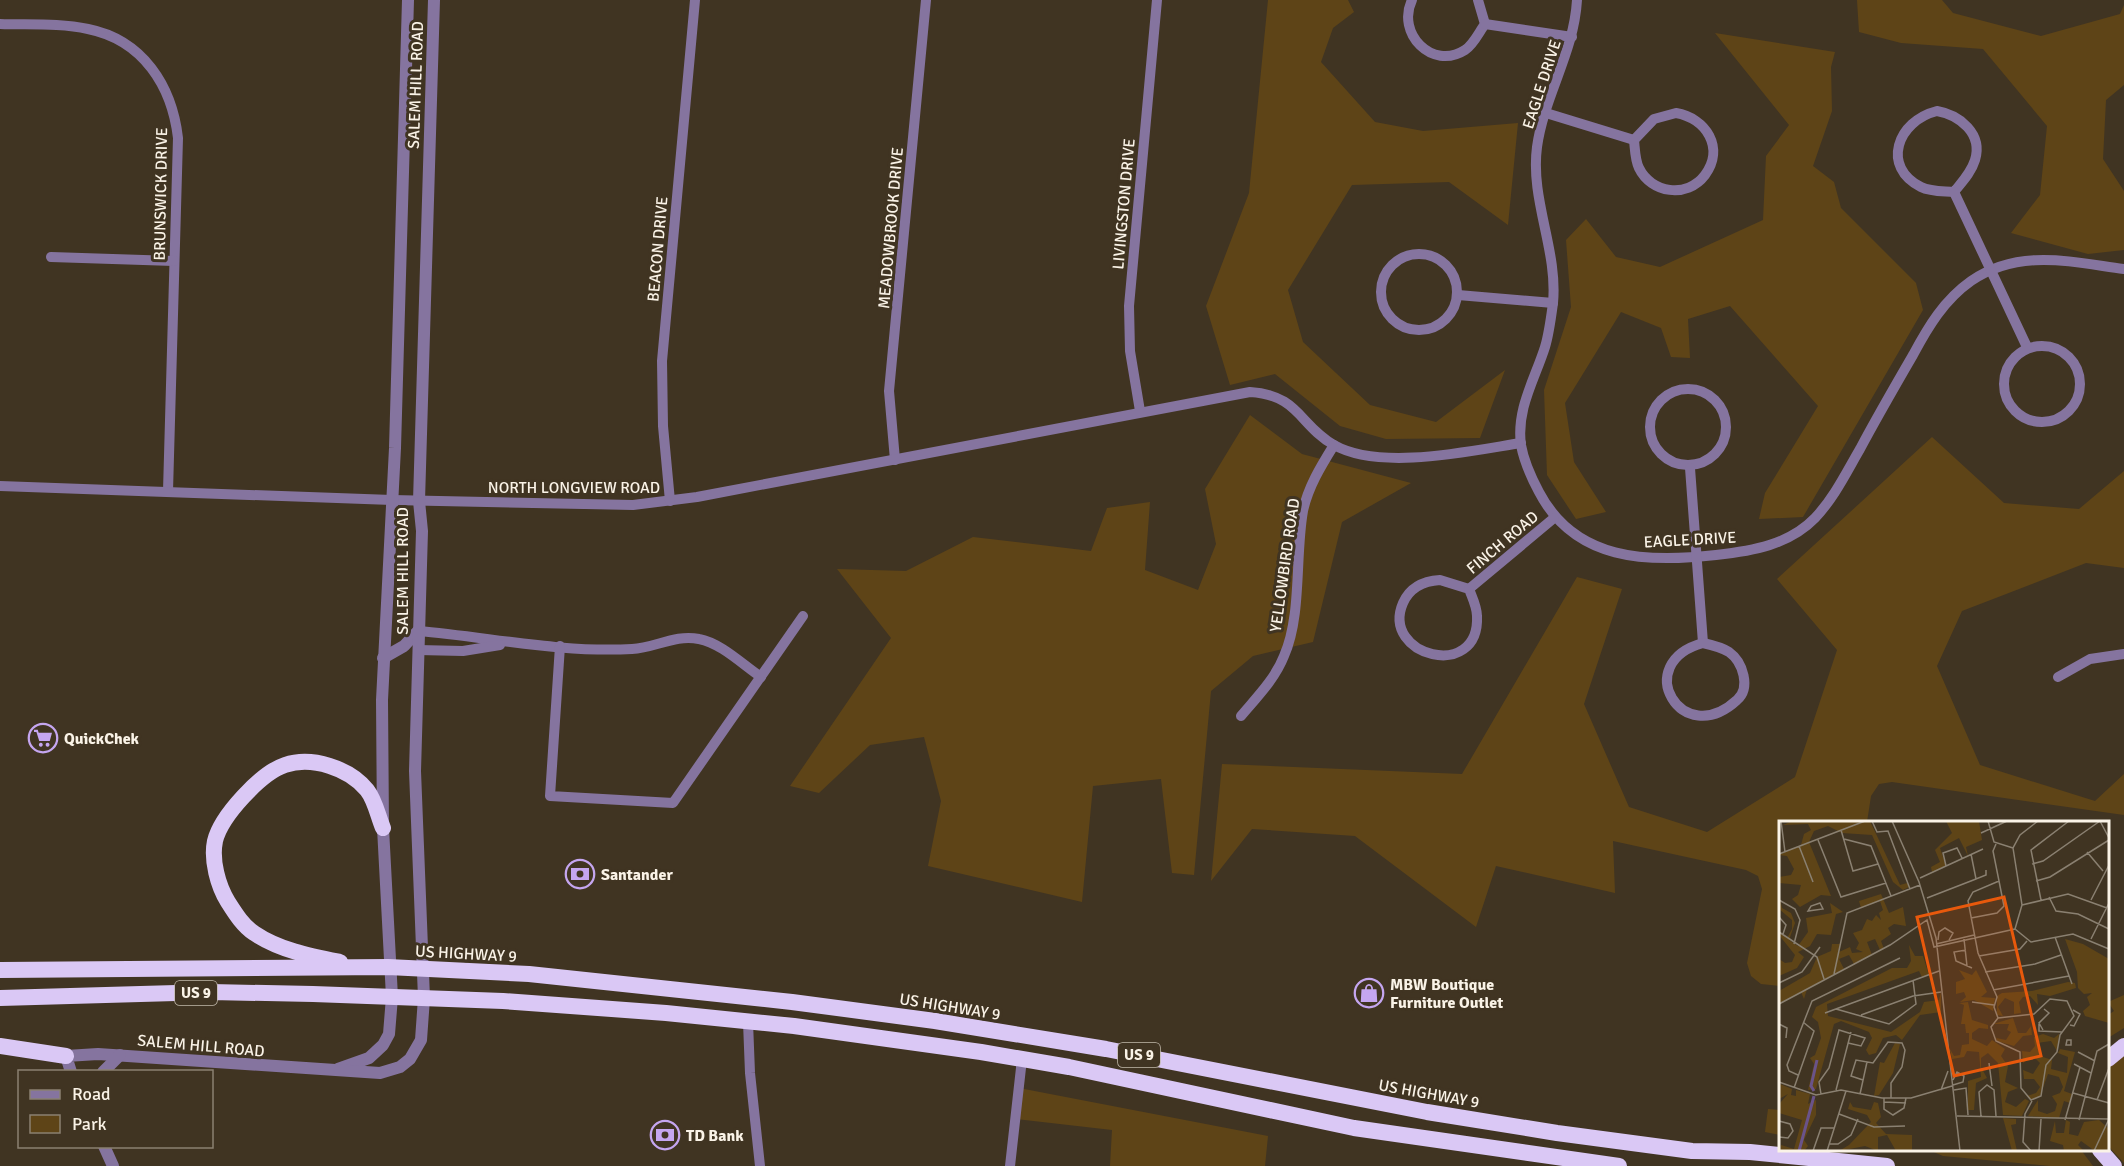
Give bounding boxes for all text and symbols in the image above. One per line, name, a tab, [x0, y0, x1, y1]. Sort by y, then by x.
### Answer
street label: SALEM HILL ROAD	[404, 21, 428, 149]
street label: EAGLE DRIVE	[1518, 37, 1566, 131]
street label: BRUNSWICK DRIVE	[150, 127, 172, 261]
street label: LIVINGSTON DRIVE	[1108, 138, 1140, 271]
street label: MEADOWBROOK DRIVE	[874, 146, 908, 310]
street label: BEACON DRIVE	[643, 196, 673, 303]
street label: NORTH LONGVIEW ROAD	[488, 478, 660, 498]
street label: YELLOWBIRD ROAD	[1266, 497, 1304, 633]
street label: SALEM HILL ROAD	[393, 507, 413, 635]
street label: FINCH ROAD	[1463, 507, 1543, 579]
street label: EAGLE DRIVE	[1643, 528, 1737, 552]
supermarket icon: QuickChek	[27, 722, 59, 754]
place label: QuickChek	[64, 729, 140, 749]
inset map	[1779, 821, 2109, 1151]
bank icon: Santander	[564, 858, 596, 890]
place label: Santander	[601, 865, 673, 885]
street label: US HIGHWAY 9	[414, 941, 517, 967]
place label: MBW Boutique Furniture Outlet	[1390, 975, 1503, 1013]
shop icon: MBW Boutique Furniture Outlet	[1353, 977, 1385, 1009]
road number: US 9	[175, 981, 217, 1005]
street label: US HIGHWAY 9	[898, 989, 1002, 1025]
street label: SALEM HILL ROAD	[136, 1030, 265, 1062]
road number: US 9	[1118, 1043, 1160, 1067]
legend	[18, 1070, 213, 1148]
street label: US HIGHWAY 9	[1377, 1075, 1481, 1113]
text: Road	[72, 1083, 111, 1105]
text: Park	[72, 1113, 107, 1135]
bank icon: TD Bank	[649, 1119, 681, 1151]
place label: TD Bank	[686, 1126, 744, 1146]

